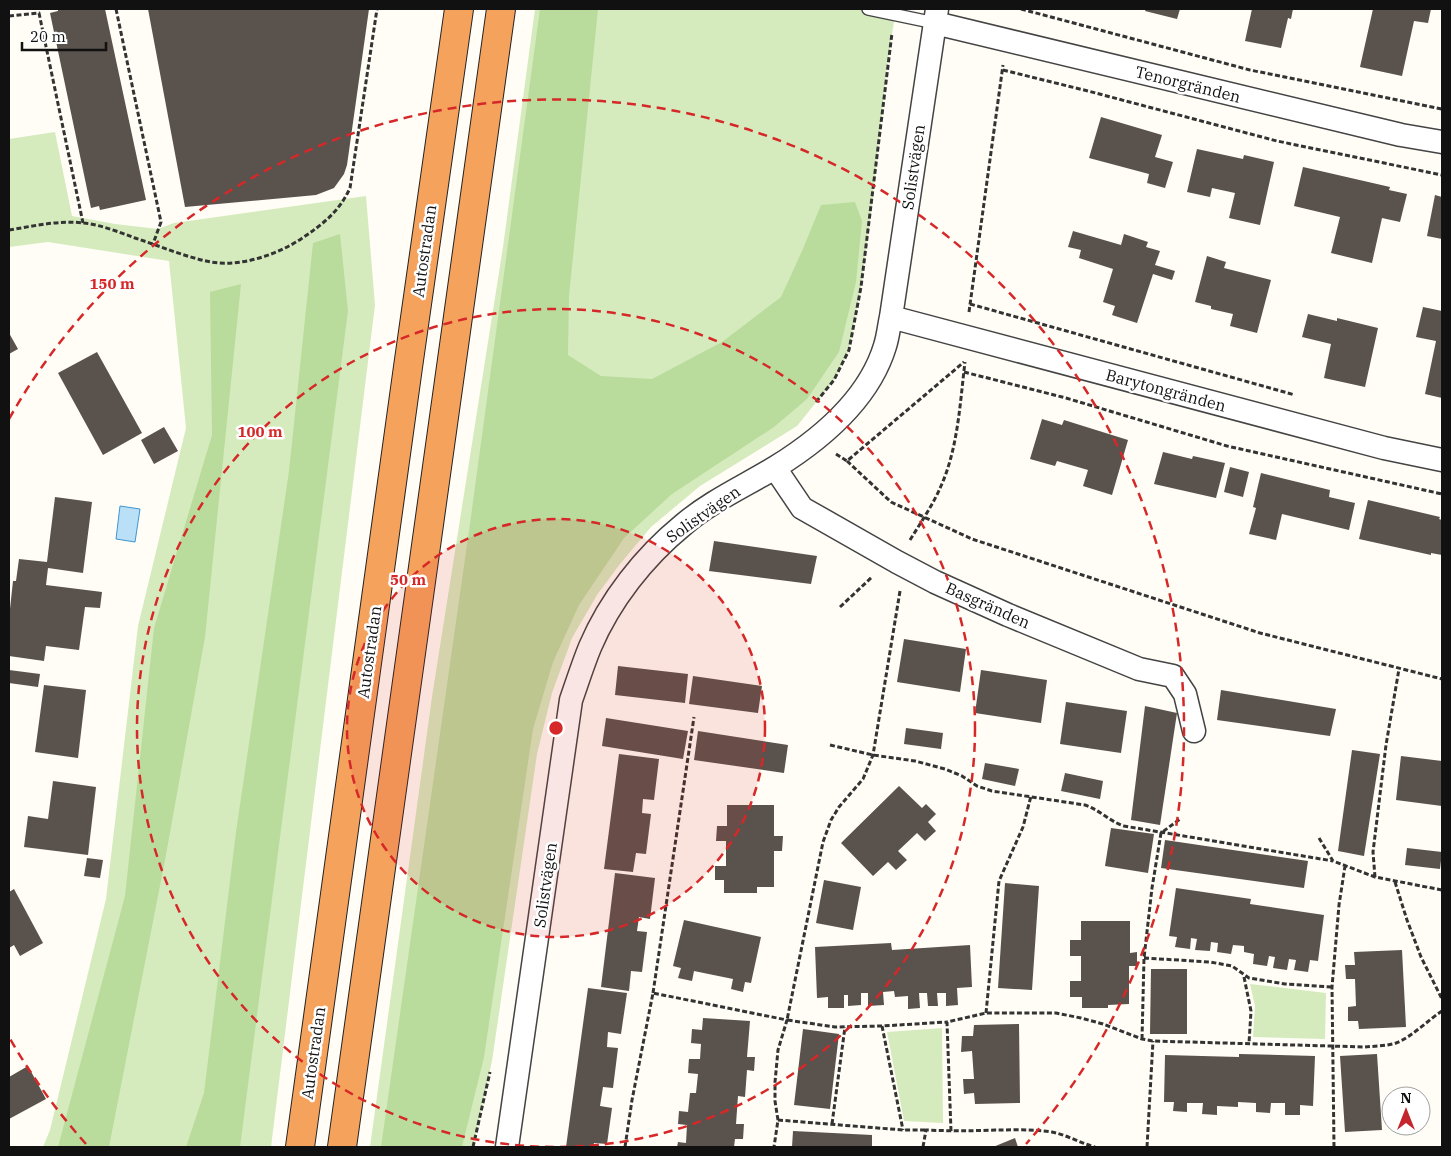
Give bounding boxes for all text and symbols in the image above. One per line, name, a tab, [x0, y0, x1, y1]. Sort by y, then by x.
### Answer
scale bar	[22, 20, 106, 52]
text: 20 m	[30, 27, 66, 46]
street label: Tenorgränden	[1133, 61, 1243, 107]
street label: Solistvägen	[897, 123, 929, 211]
street label: Autostradan	[408, 204, 440, 298]
text: 150 m	[89, 274, 135, 293]
street label: Barytongränden	[1104, 364, 1228, 416]
text: 100 m	[237, 422, 283, 441]
street label: Solistvägen	[662, 481, 744, 547]
text: 50 m	[390, 570, 426, 589]
street label: Basgränden	[943, 577, 1033, 633]
street label: Autostradan	[353, 605, 385, 699]
centre of rings	[547, 719, 565, 737]
street label: Solistvägen	[529, 841, 561, 929]
street label: Autostradan	[297, 1006, 329, 1100]
north arrow	[1381, 1086, 1431, 1136]
text: N	[1400, 1089, 1412, 1107]

